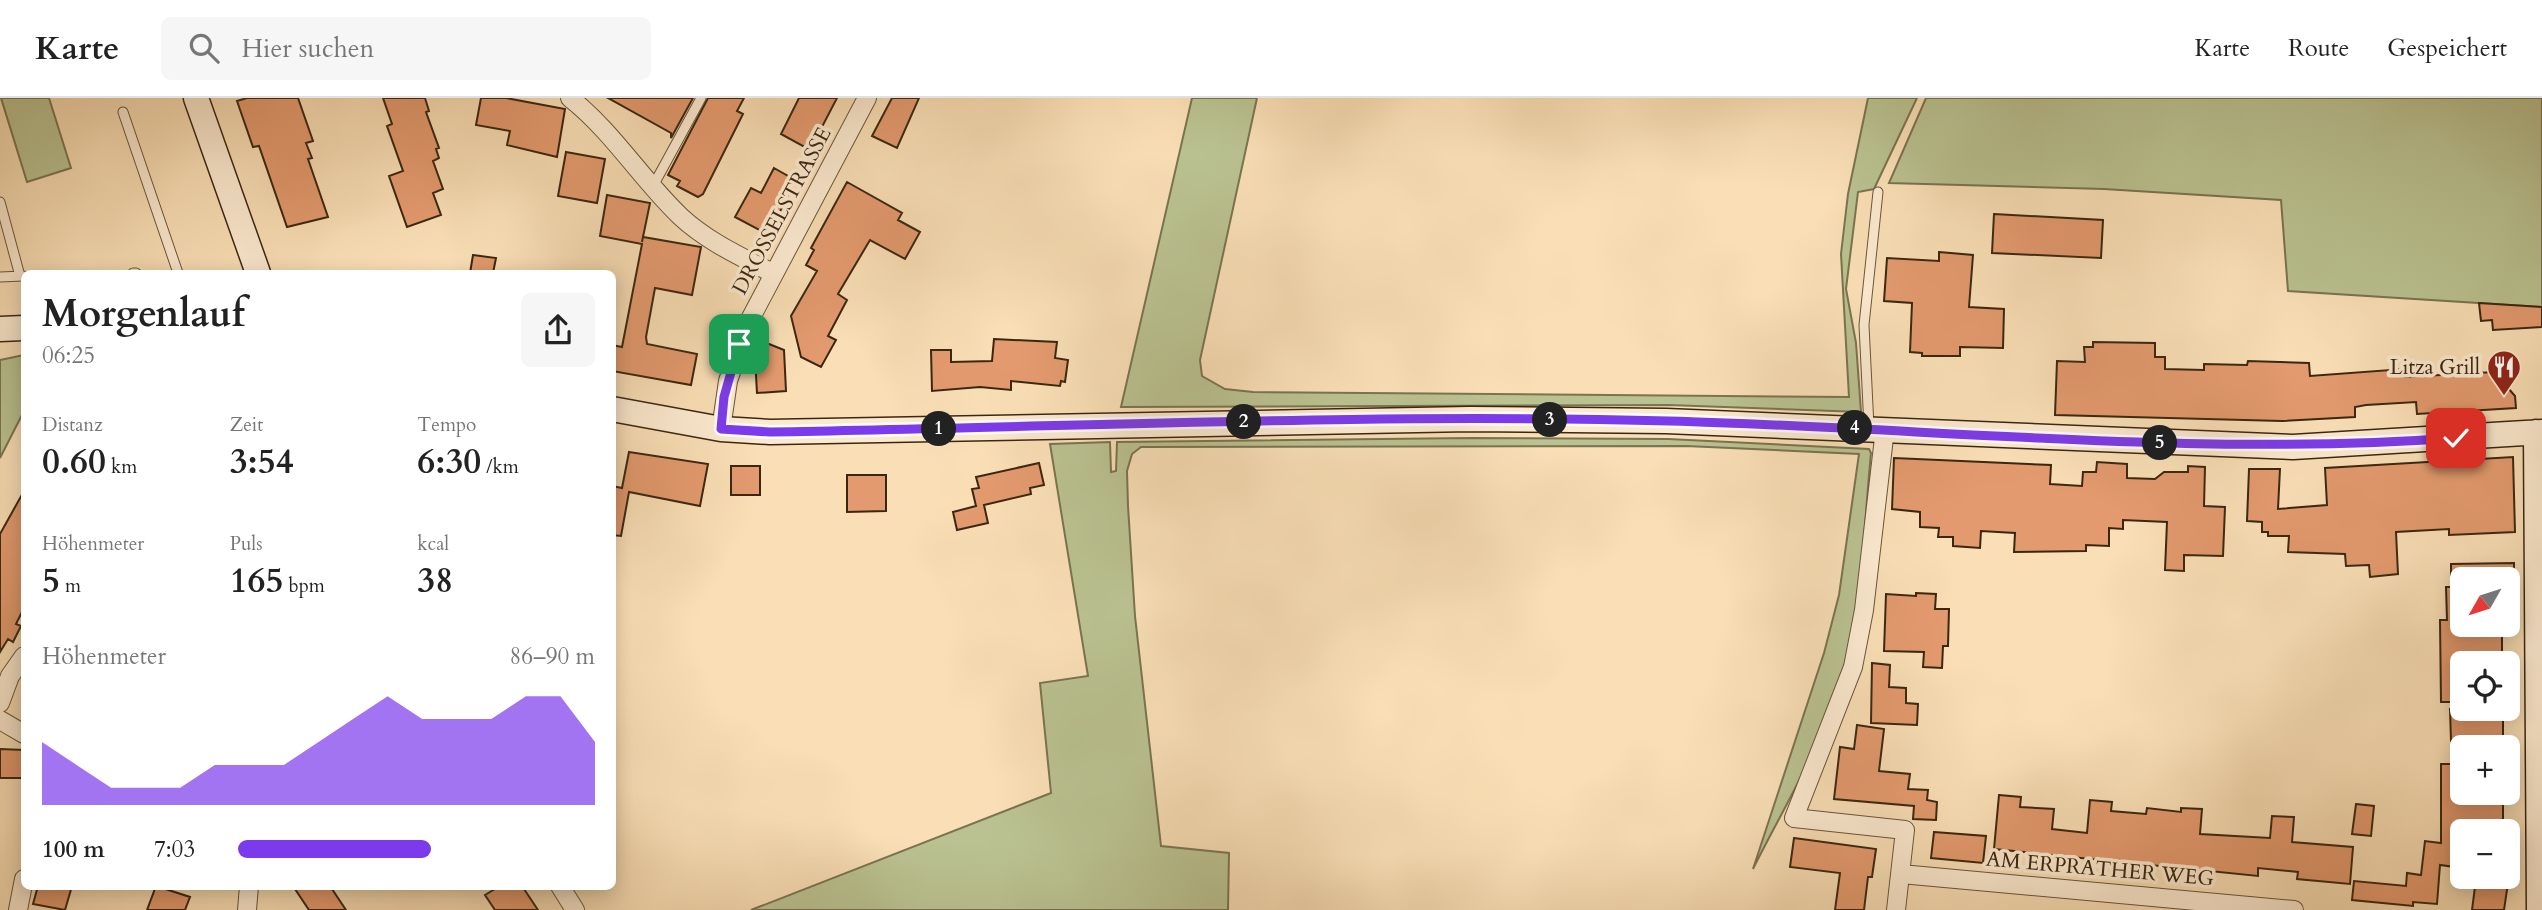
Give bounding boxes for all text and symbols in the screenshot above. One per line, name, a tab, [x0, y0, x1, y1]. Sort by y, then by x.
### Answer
search box	[161, 17, 651, 80]
text: Karte	[35, 26, 119, 71]
icon: search	[185, 29, 223, 67]
text: Hier suchen	[241, 31, 374, 66]
text: Karte	[2195, 32, 2250, 65]
text: Route	[2288, 32, 2349, 65]
text: Gespeichert	[2387, 32, 2507, 65]
street label: DROSSELSTRASSE	[726, 122, 838, 300]
text: Morgenlauf	[42, 288, 245, 340]
button: share	[521, 293, 595, 367]
pin	[709, 314, 769, 374]
icon: arrive	[720, 325, 758, 363]
text: 06:25	[42, 340, 95, 371]
restaurant icon: Litza Grill	[2485, 348, 2523, 397]
place label: Litza Grill	[2390, 353, 2480, 382]
pin: 3	[1532, 402, 1568, 438]
pin: 2	[1226, 404, 1262, 440]
text: 3	[1545, 406, 1554, 432]
text: 2	[1239, 408, 1248, 434]
pin	[2426, 408, 2486, 468]
pin: 4	[1838, 410, 1872, 446]
text: Distanz	[42, 412, 103, 438]
text: Zeit	[230, 412, 263, 438]
text: Tempo	[417, 412, 476, 438]
pin: 1	[922, 412, 956, 446]
text: 4	[1850, 414, 1859, 440]
text: 1	[934, 415, 943, 441]
icon: check	[2437, 419, 2475, 457]
pin: 5	[2142, 426, 2178, 460]
text: 5	[2155, 429, 2164, 455]
text: 0.60	[42, 438, 106, 486]
text: 3:54	[230, 438, 294, 486]
text: 6:30	[417, 438, 481, 486]
text: km	[106, 454, 137, 480]
text: /km	[481, 454, 519, 480]
text: Höhenmeter	[42, 531, 144, 557]
text: Puls	[230, 531, 263, 557]
text: kcal	[417, 531, 449, 557]
text: 5	[42, 557, 60, 605]
text: 165	[230, 557, 283, 605]
text: 38	[417, 557, 453, 605]
north arrow	[2450, 567, 2520, 637]
map controls	[2450, 567, 2520, 889]
text: m	[60, 573, 81, 599]
text: bpm	[283, 573, 325, 599]
text: Höhenmeter	[42, 641, 166, 672]
text: 86–90 m	[510, 641, 595, 672]
button: locate	[2450, 651, 2520, 721]
button: +	[2450, 735, 2520, 805]
button: −	[2450, 819, 2520, 889]
text: 100 m	[42, 834, 105, 865]
text: 7:03	[154, 834, 195, 865]
street label: AM ERPRATHER WEG	[1985, 845, 2216, 893]

